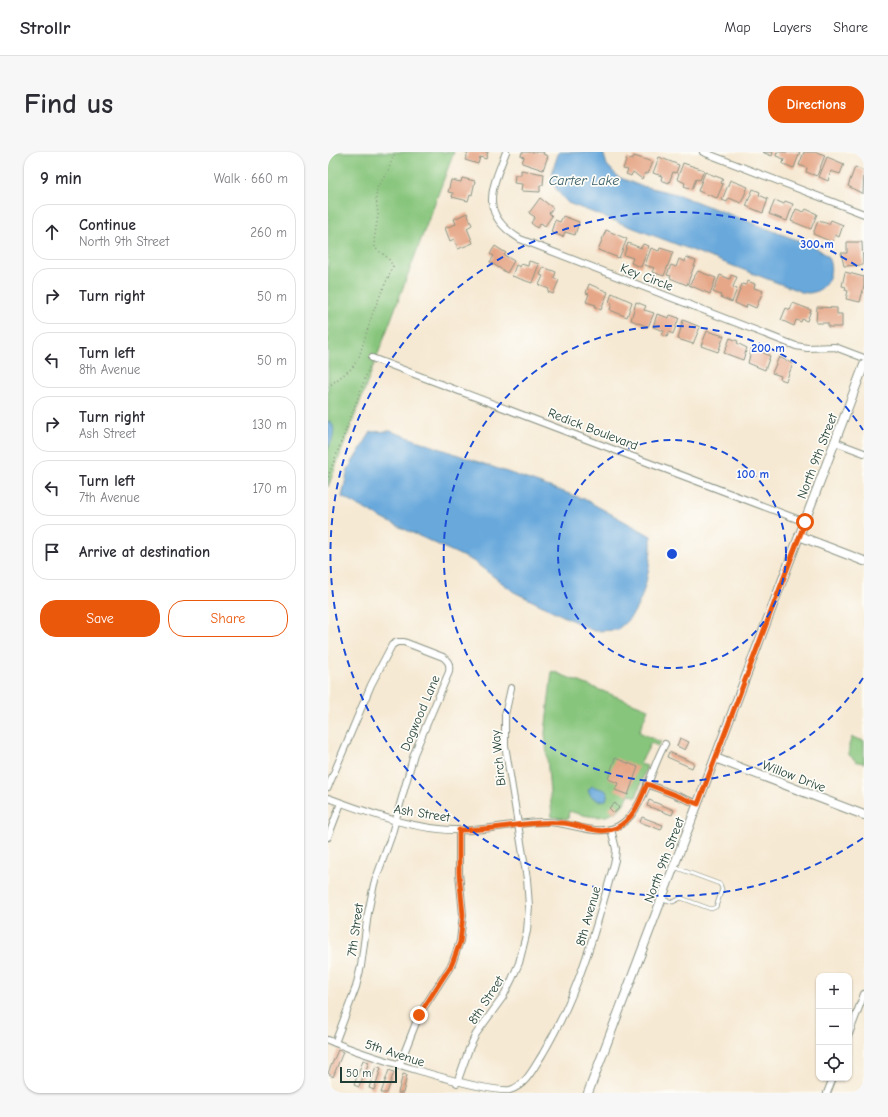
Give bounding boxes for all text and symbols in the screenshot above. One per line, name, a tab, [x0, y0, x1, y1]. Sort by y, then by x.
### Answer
text: Strollr	[20, 17, 70, 39]
text: Map	[724, 19, 751, 36]
text: Layers	[773, 19, 811, 36]
text: Share	[833, 19, 868, 36]
button: Directions	[768, 86, 864, 123]
text: Find us	[24, 88, 113, 120]
text: 9 min	[40, 169, 82, 188]
text: Walk · 660 m	[214, 171, 288, 186]
water label: Carter Lake	[549, 172, 619, 189]
text: Continue	[79, 216, 136, 234]
icon: ahead	[41, 221, 63, 243]
text: 260 m	[250, 225, 287, 240]
text: North 9th Street	[79, 234, 169, 249]
text: 300 m	[800, 237, 834, 251]
street label: Key Circle	[619, 260, 676, 294]
icon: right	[41, 285, 63, 307]
text: Turn right	[79, 287, 145, 305]
text: 50 m	[257, 289, 287, 304]
text: 200 m	[751, 341, 785, 355]
text: Turn left	[79, 344, 135, 362]
icon: left	[41, 349, 63, 371]
text: 50 m	[257, 353, 287, 368]
text: 8th Avenue	[79, 362, 140, 377]
street label: Redick Boulevard	[546, 405, 640, 453]
text: Turn right	[79, 408, 145, 426]
street label: North 9th Street	[794, 410, 841, 501]
icon: right	[41, 413, 63, 435]
text: 130 m	[252, 417, 287, 432]
text: Ash Street	[79, 426, 136, 441]
text: 100 m	[737, 467, 769, 481]
text: Turn left	[79, 472, 135, 490]
icon: left	[41, 477, 63, 499]
text: 170 m	[253, 481, 287, 496]
text: 7th Avenue	[79, 490, 140, 505]
route start	[796, 513, 814, 531]
icon: arrive	[41, 541, 63, 563]
text: Arrive at destination	[79, 543, 210, 561]
centre of rings	[665, 547, 679, 561]
button: Save	[40, 600, 160, 637]
button: Share	[168, 600, 288, 637]
street label: Dogwood Lane	[397, 672, 443, 753]
street label: Birch Way	[488, 729, 508, 787]
street label: Willow Drive	[760, 757, 828, 795]
street label: Ash Street	[393, 801, 452, 825]
street label: North 9th Street	[641, 814, 688, 905]
street label: 8th Avenue	[572, 884, 604, 948]
street label: 7th Street	[344, 901, 366, 958]
street label: 8th Street	[465, 972, 508, 1027]
map controls	[816, 973, 852, 1081]
button: +	[816, 973, 852, 1009]
route end	[410, 1006, 428, 1024]
button: −	[816, 1009, 852, 1045]
street label: 5th Avenue	[363, 1036, 427, 1070]
button: locate	[816, 1045, 852, 1081]
scale bar	[340, 1065, 397, 1084]
text: 50 m	[346, 1067, 371, 1080]

